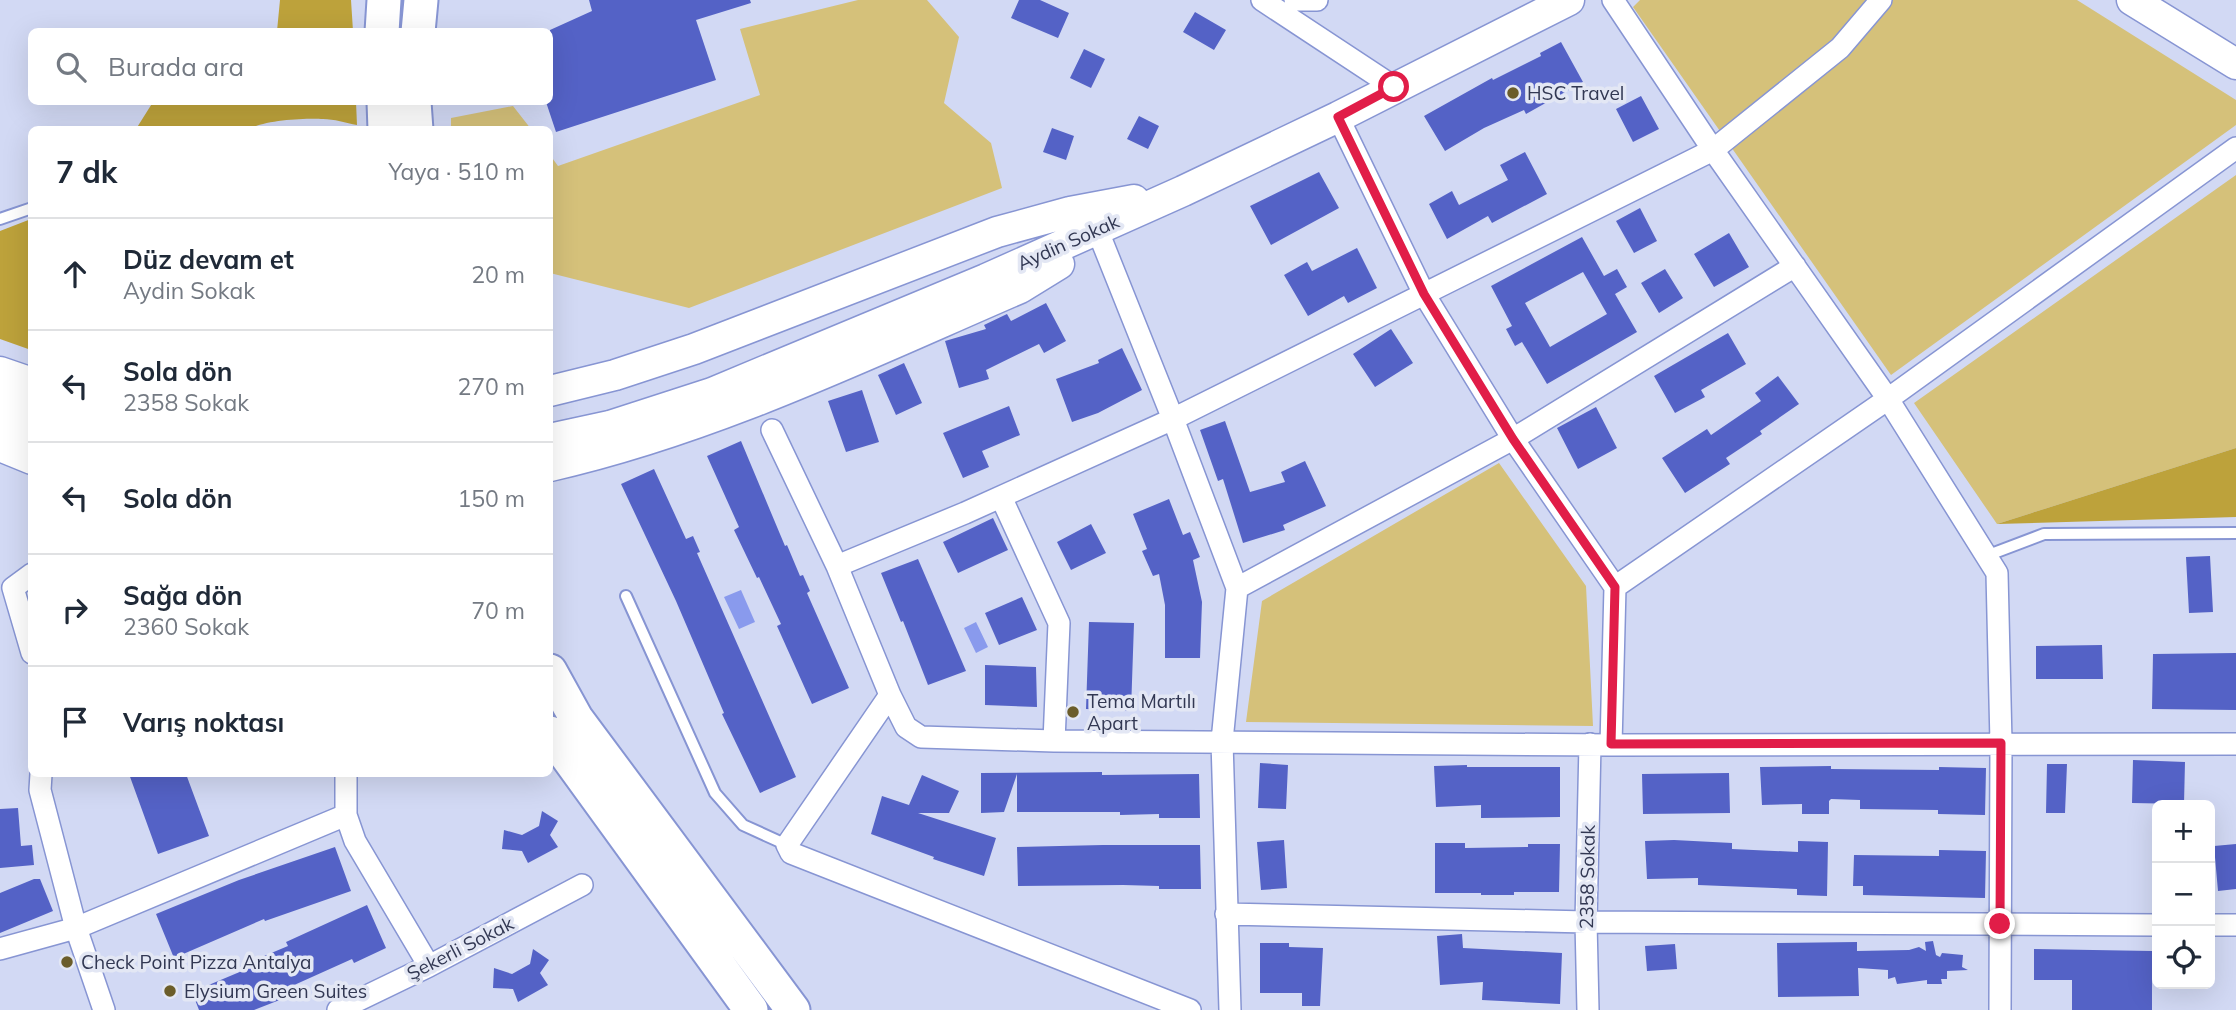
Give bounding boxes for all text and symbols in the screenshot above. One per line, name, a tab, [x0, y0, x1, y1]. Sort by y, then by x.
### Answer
search box	[28, 28, 553, 105]
icon: search	[52, 48, 90, 86]
text: Burada ara	[108, 50, 244, 83]
route start	[1378, 71, 1409, 102]
place label: HSC Travel	[1527, 81, 1624, 105]
marker: HSC Travel	[1505, 85, 1521, 101]
text: 7 dk	[56, 153, 117, 191]
text: Yaya · 510 m	[388, 157, 525, 186]
street label: Aydin Sokak	[1013, 209, 1123, 275]
text: Düz devam et	[123, 243, 294, 276]
icon: ahead	[56, 255, 94, 293]
text: 20 m	[471, 260, 525, 289]
text: Aydin Sokak	[123, 276, 255, 305]
text: Sola dön	[123, 355, 232, 388]
icon: left	[56, 367, 94, 405]
text: 270 m	[457, 372, 525, 401]
text: 2358 Sokak	[123, 388, 249, 417]
icon: left	[56, 479, 94, 517]
text: Sola dön	[123, 482, 232, 515]
text: 150 m	[457, 484, 525, 513]
text: Sağa dön	[123, 579, 243, 612]
icon: right	[56, 591, 94, 629]
text: 70 m	[471, 596, 525, 625]
text: 2360 Sokak	[123, 612, 249, 641]
place label: Tema Martılı Apart	[1087, 689, 1196, 735]
icon: arrive	[56, 703, 94, 741]
marker: Tema Martılı Apart	[1065, 704, 1081, 720]
text: Varış noktası	[123, 706, 284, 739]
map controls	[2152, 800, 2215, 989]
button: +	[2152, 800, 2215, 863]
street label: 2358 Sokak	[1574, 825, 1600, 929]
button: −	[2152, 863, 2215, 926]
route end	[1984, 908, 2015, 939]
street label: Şekerli Sokak	[403, 911, 518, 985]
button: locate	[2152, 926, 2215, 989]
place label: Check Point Pizza Antalya	[81, 950, 312, 974]
marker: Check Point Pizza Antalya	[59, 954, 75, 970]
place label: Elysium Green Suites	[184, 979, 367, 1003]
marker: Elysium Green Suites	[162, 983, 178, 999]

